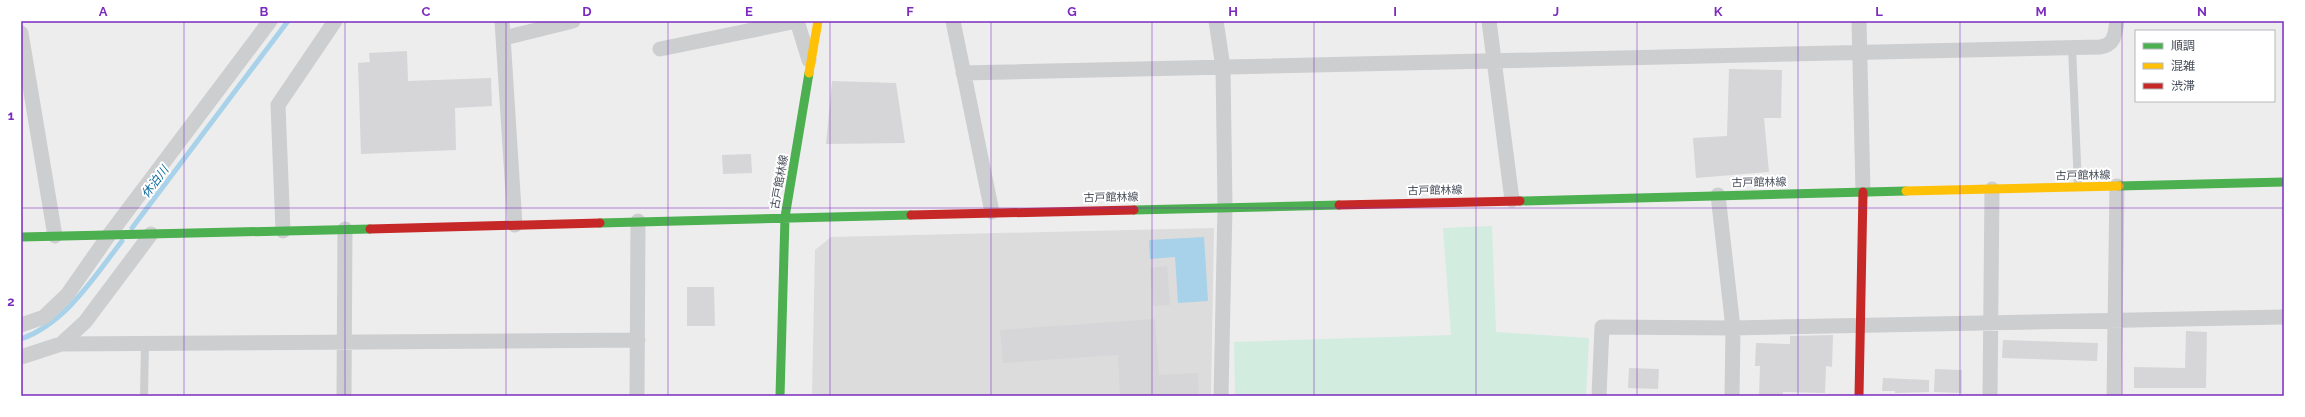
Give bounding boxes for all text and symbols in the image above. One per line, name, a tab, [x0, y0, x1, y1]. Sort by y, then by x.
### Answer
text: A	[99, 4, 108, 19]
text: B	[260, 4, 269, 19]
text: C	[422, 4, 431, 19]
text: D	[582, 4, 592, 19]
text: E	[745, 4, 753, 19]
text: F	[906, 4, 914, 19]
text: G	[1067, 4, 1077, 19]
text: H	[1228, 4, 1238, 19]
text: I	[1393, 4, 1397, 19]
text: J	[1553, 4, 1559, 19]
text: K	[1714, 4, 1723, 19]
text: L	[1875, 4, 1883, 19]
text: M	[2035, 4, 2047, 19]
text: N	[2197, 4, 2207, 19]
legend	[2135, 30, 2275, 102]
text: 順調	[2171, 39, 2195, 53]
text: 混雑	[2171, 59, 2195, 73]
text: 渋滞	[2171, 79, 2195, 93]
text: 1	[8, 108, 15, 123]
street label: 古戸館林線	[768, 154, 791, 210]
water label: 休泊川	[139, 162, 173, 201]
street label: 古戸館林線	[2055, 169, 2111, 182]
street label: 古戸館林線	[1731, 176, 1787, 189]
street label: 古戸館林線	[1407, 184, 1463, 197]
street label: 古戸館林線	[1083, 191, 1139, 204]
text: 2	[7, 294, 15, 309]

